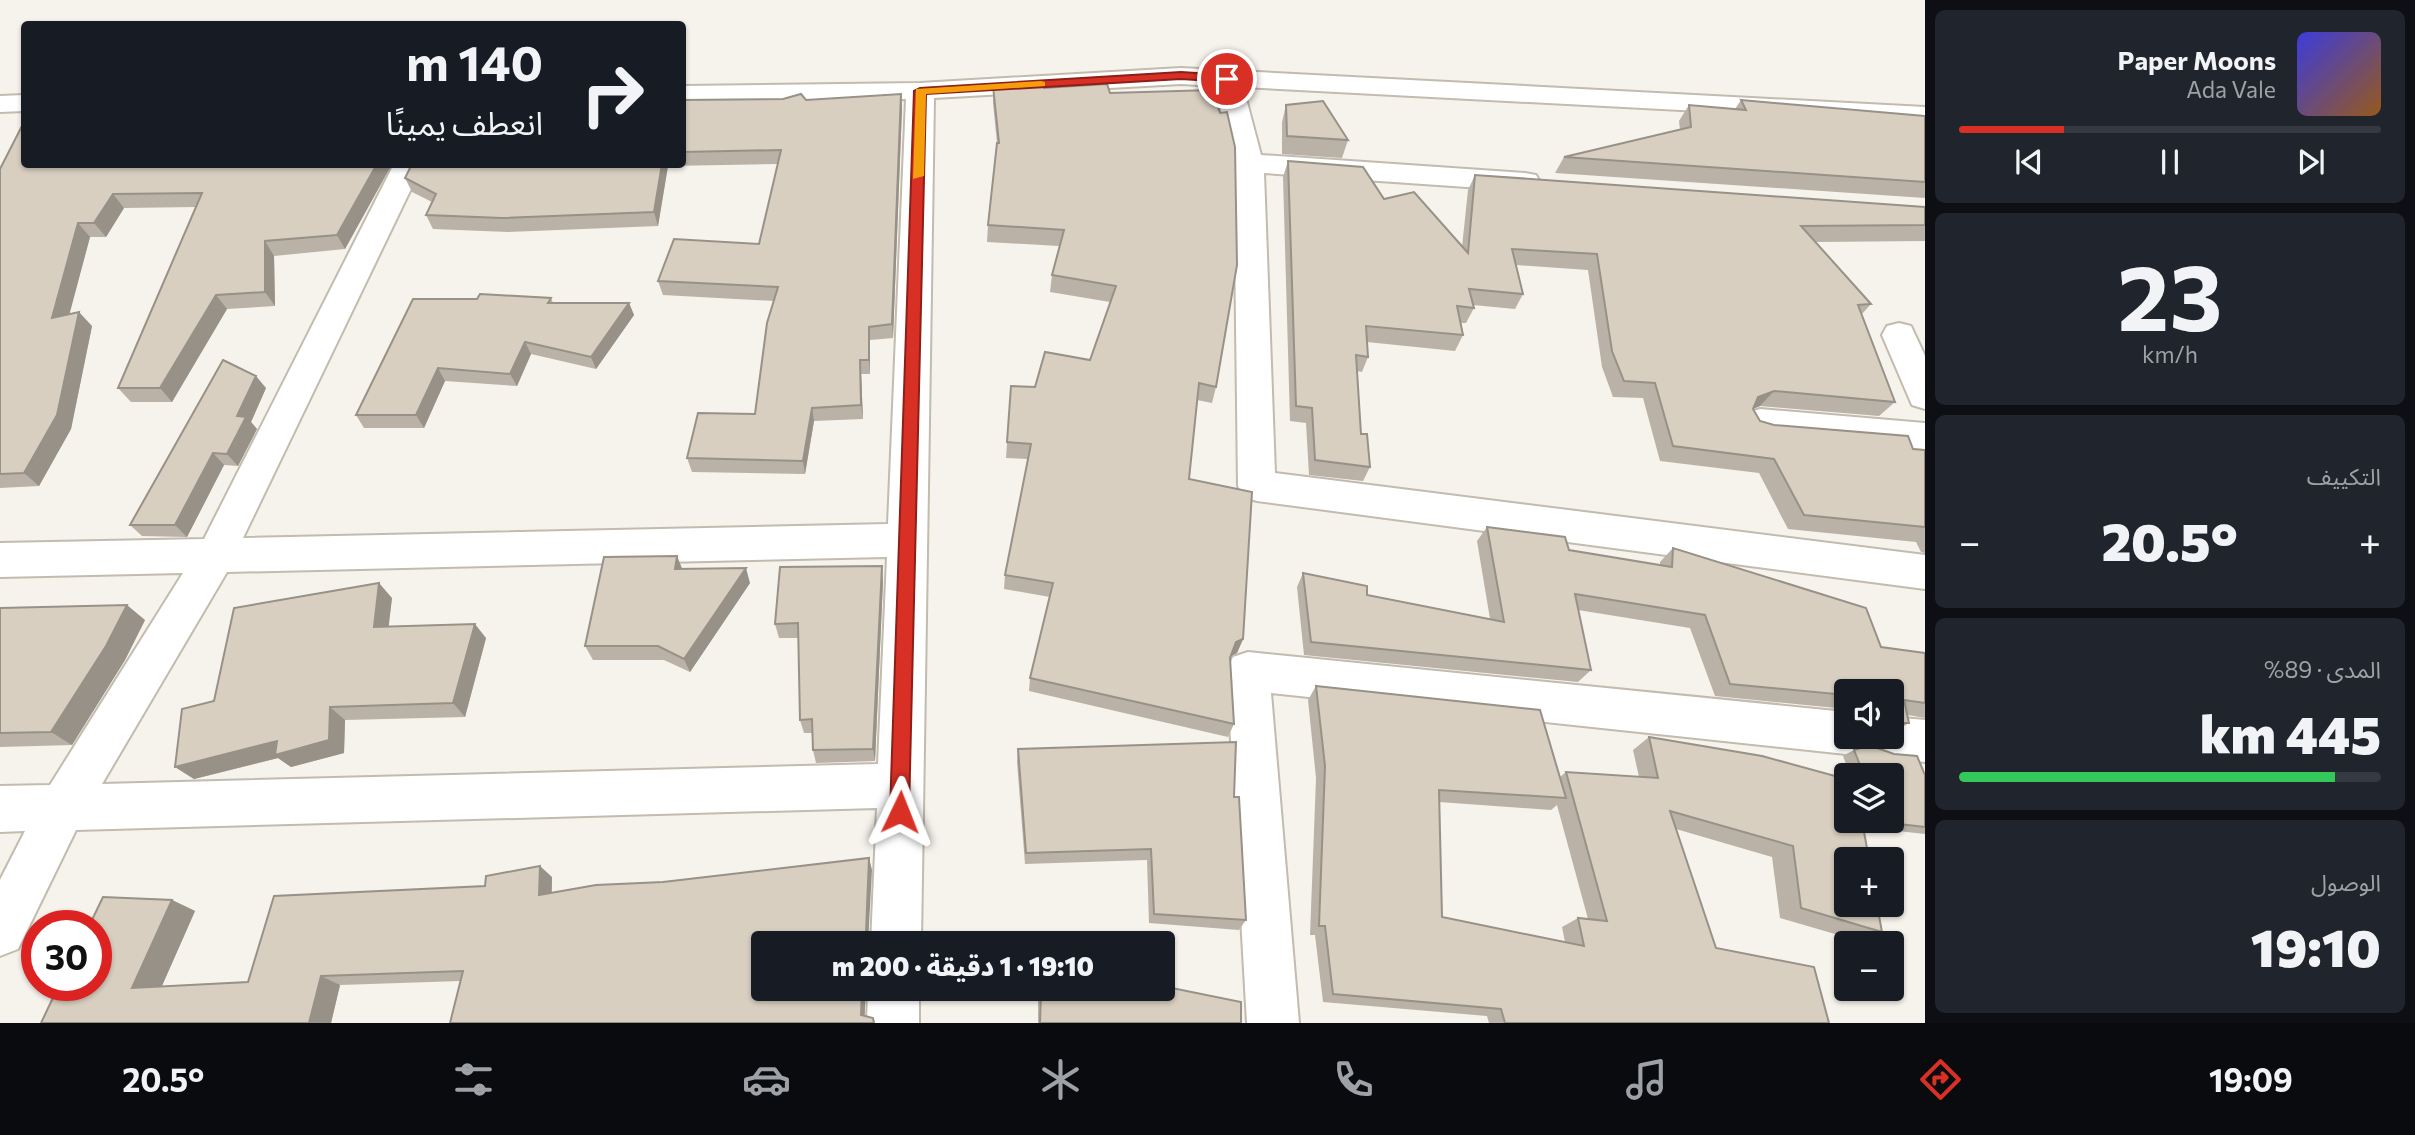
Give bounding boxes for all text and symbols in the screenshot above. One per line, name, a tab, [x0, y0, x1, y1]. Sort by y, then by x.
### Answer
text: 140 m	[406, 31, 543, 91]
text: Paper Moons	[2118, 44, 2276, 75]
icon: right	[567, 49, 658, 140]
pin	[1197, 49, 1257, 109]
icon: arrive	[1208, 60, 1246, 98]
text: Ada Vale	[2186, 75, 2276, 103]
text: انعطف يمينًا	[386, 102, 543, 142]
icon: previous	[2010, 143, 2048, 181]
icon: pause	[2151, 143, 2189, 181]
icon: next	[2292, 143, 2330, 181]
text: 23	[2118, 238, 2222, 350]
text: km/h	[2142, 340, 2198, 368]
text: التكييف	[2307, 462, 2381, 490]
text: 20.5°	[2101, 508, 2238, 572]
text: −	[1959, 517, 1981, 564]
text: +	[2359, 517, 2381, 564]
text: المدى · 89%	[2264, 655, 2381, 683]
map controls	[1834, 679, 1904, 1001]
button: sound	[1834, 679, 1904, 749]
text: 445 km	[2200, 701, 2381, 765]
button: layers	[1834, 763, 1904, 833]
position arrow	[863, 775, 937, 849]
button: +	[1834, 847, 1904, 917]
text: الوصول	[2311, 868, 2381, 896]
speed limit sign: 30	[21, 910, 112, 1001]
text: 19:10	[2251, 914, 2381, 978]
button: −	[1834, 931, 1904, 1001]
text: 19:10 · 1 دقيقة · 200 m	[832, 950, 1094, 981]
icon: filters	[449, 1055, 498, 1104]
icon: car	[742, 1055, 791, 1104]
icon: climate	[1036, 1055, 1085, 1104]
icon: phone	[1329, 1055, 1378, 1104]
icon: music	[1622, 1055, 1671, 1104]
icon: directions	[1916, 1055, 1965, 1104]
text: 20.5°	[122, 1059, 204, 1099]
text: 19:09	[2209, 1059, 2293, 1099]

